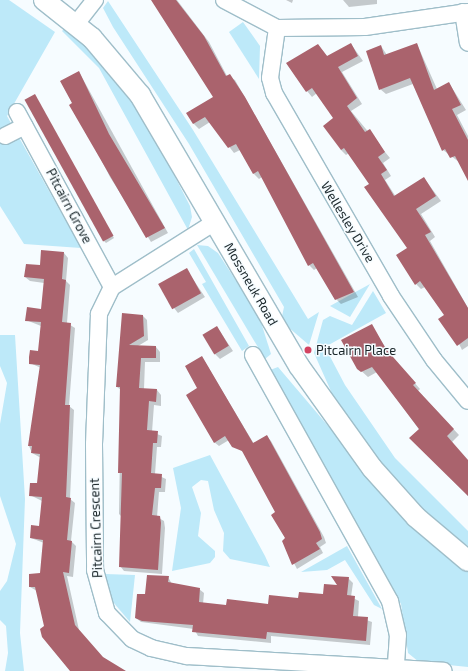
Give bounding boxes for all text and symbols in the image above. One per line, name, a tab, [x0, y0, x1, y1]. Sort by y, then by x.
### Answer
street label: Pitcairn Grove	[43, 166, 95, 246]
street label: Wellesley Drive	[318, 179, 378, 265]
street label: Mossneuk Road	[221, 240, 281, 328]
place label: Pitcairn Place	[316, 342, 396, 358]
marker: Pitcairn Place	[303, 345, 313, 355]
street label: Pitcairn Crescent	[86, 478, 106, 578]

